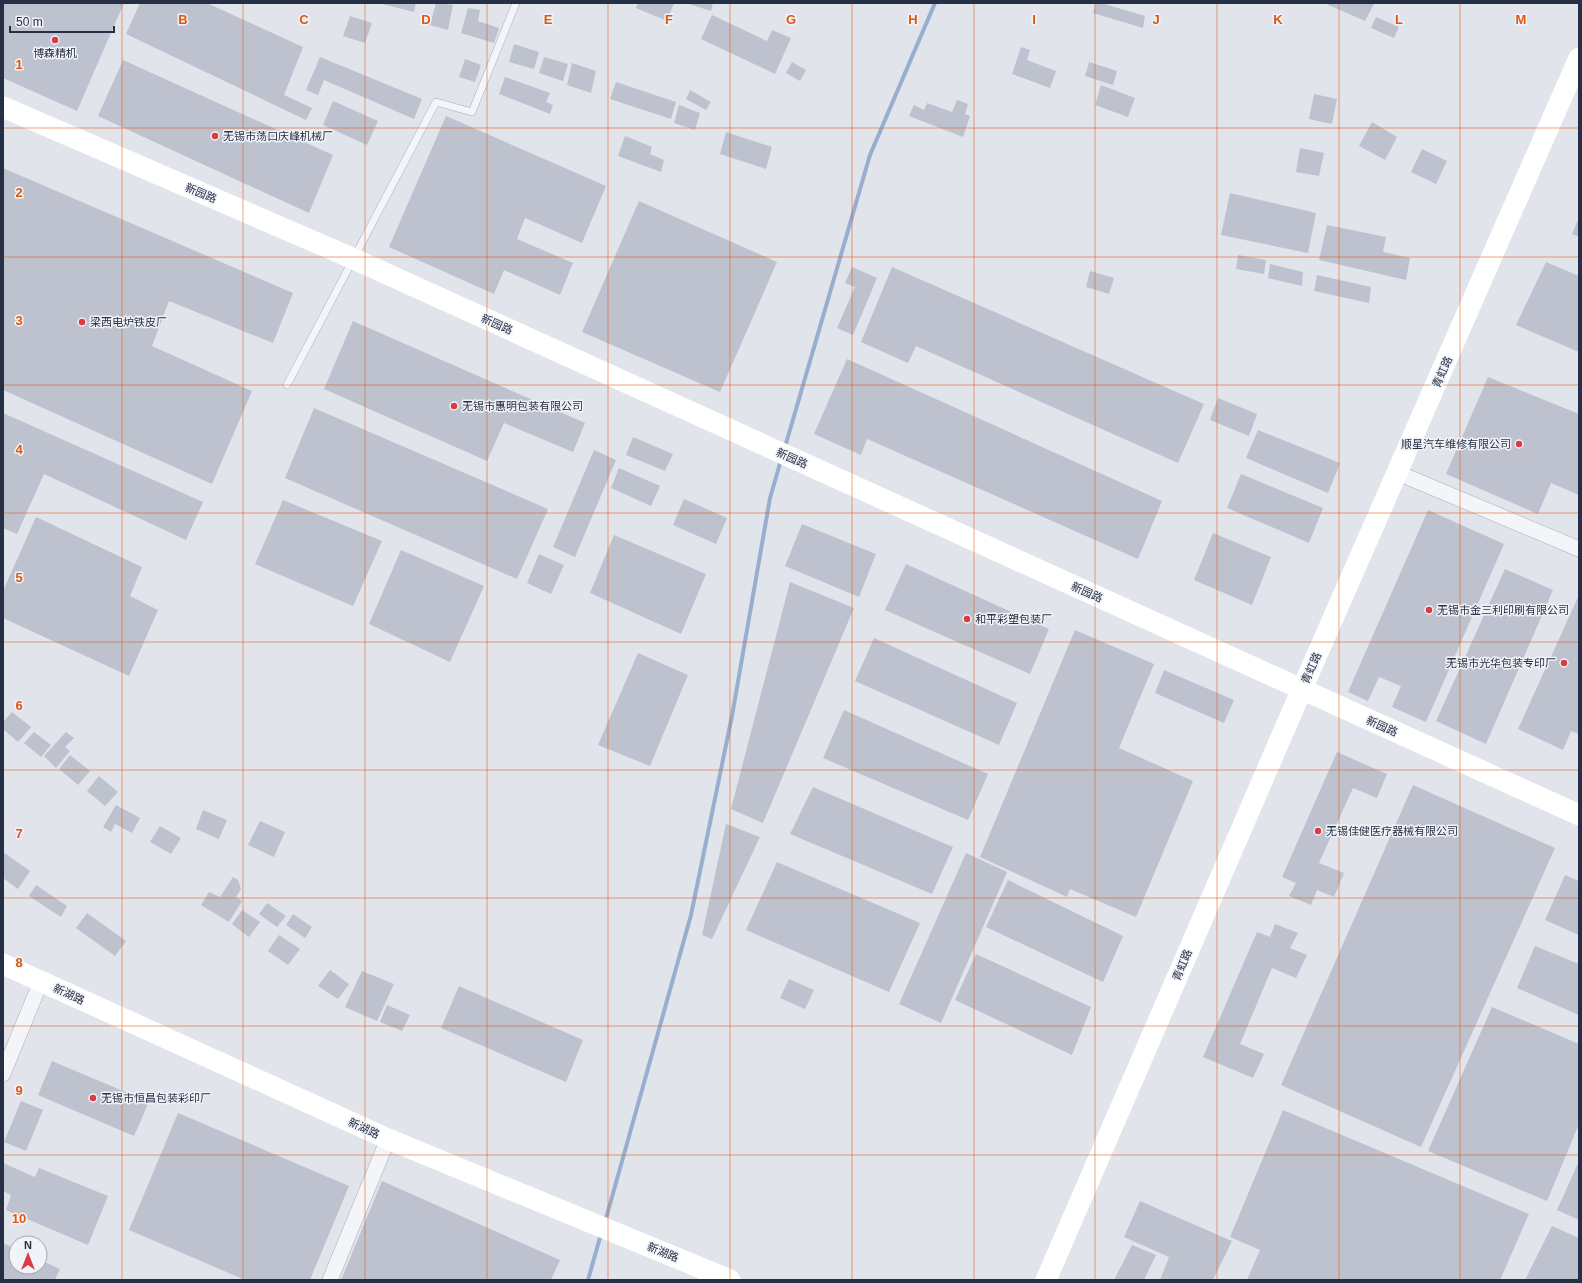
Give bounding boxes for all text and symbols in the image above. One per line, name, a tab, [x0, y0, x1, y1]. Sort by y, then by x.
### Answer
scale bar	[10, 8, 114, 34]
text: B	[178, 12, 188, 27]
text: C	[299, 12, 309, 27]
text: D	[421, 12, 431, 27]
text: E	[544, 12, 553, 27]
text: F	[665, 12, 673, 27]
text: G	[786, 12, 796, 27]
text: H	[908, 12, 918, 27]
text: I	[1032, 12, 1036, 27]
text: J	[1152, 12, 1160, 27]
text: K	[1273, 12, 1283, 27]
text: L	[1395, 12, 1403, 27]
text: M	[1516, 12, 1526, 27]
text: 50 m	[16, 15, 43, 29]
marker: 博森精机	[50, 35, 60, 45]
place label: 博森精机	[33, 47, 77, 59]
text: 1	[15, 57, 23, 72]
place label: 无锡市荡口庆峰机械厂	[223, 130, 333, 142]
marker: 无锡市荡口庆峰机械厂	[210, 131, 220, 141]
street label: 新园路	[183, 181, 219, 205]
text: 2	[15, 185, 23, 200]
street label: 新园路	[479, 312, 515, 336]
text: 3	[15, 313, 23, 328]
place label: 梁西电炉铁皮厂	[90, 316, 167, 328]
marker: 梁西电炉铁皮厂	[77, 317, 87, 327]
street label: 青虹路	[1430, 354, 1454, 390]
place label: 无锡市惠明包装有限公司	[462, 400, 583, 412]
marker: 无锡市惠明包装有限公司	[449, 401, 459, 411]
place label: 顺星汽车维修有限公司	[1401, 438, 1511, 450]
marker: 顺星汽车维修有限公司	[1514, 439, 1524, 449]
text: 4	[15, 442, 23, 457]
street label: 新园路	[774, 446, 810, 470]
text: 5	[15, 570, 23, 585]
street label: 新园路	[1069, 580, 1105, 604]
place label: 无锡市金三利印刷有限公司	[1437, 604, 1569, 616]
marker: 无锡市金三利印刷有限公司	[1424, 605, 1434, 615]
place label: 和平彩塑包装厂	[975, 613, 1052, 625]
marker: 和平彩塑包装厂	[962, 614, 972, 624]
street label: 青虹路	[1299, 650, 1323, 686]
place label: 无锡市光华包装专印厂	[1446, 657, 1556, 669]
marker: 无锡市光华包装专印厂	[1559, 658, 1569, 668]
text: 6	[15, 698, 23, 713]
street label: 新园路	[1364, 714, 1400, 738]
place label: 无锡佳健医疗器械有限公司	[1326, 825, 1458, 837]
text: 7	[15, 826, 23, 841]
marker: 无锡佳健医疗器械有限公司	[1313, 826, 1323, 836]
street label: 青虹路	[1170, 947, 1194, 983]
text: 8	[15, 955, 23, 970]
street label: 新湖路	[52, 982, 86, 1006]
text: 9	[15, 1083, 23, 1098]
place label: 无锡市恒昌包装彩印厂	[101, 1092, 211, 1104]
marker: 无锡市恒昌包装彩印厂	[88, 1093, 98, 1103]
street label: 新湖路	[347, 1116, 381, 1140]
text: 10	[12, 1211, 26, 1226]
north arrow	[8, 1235, 48, 1275]
text: N	[24, 1239, 32, 1251]
street label: 新湖路	[645, 1240, 681, 1264]

